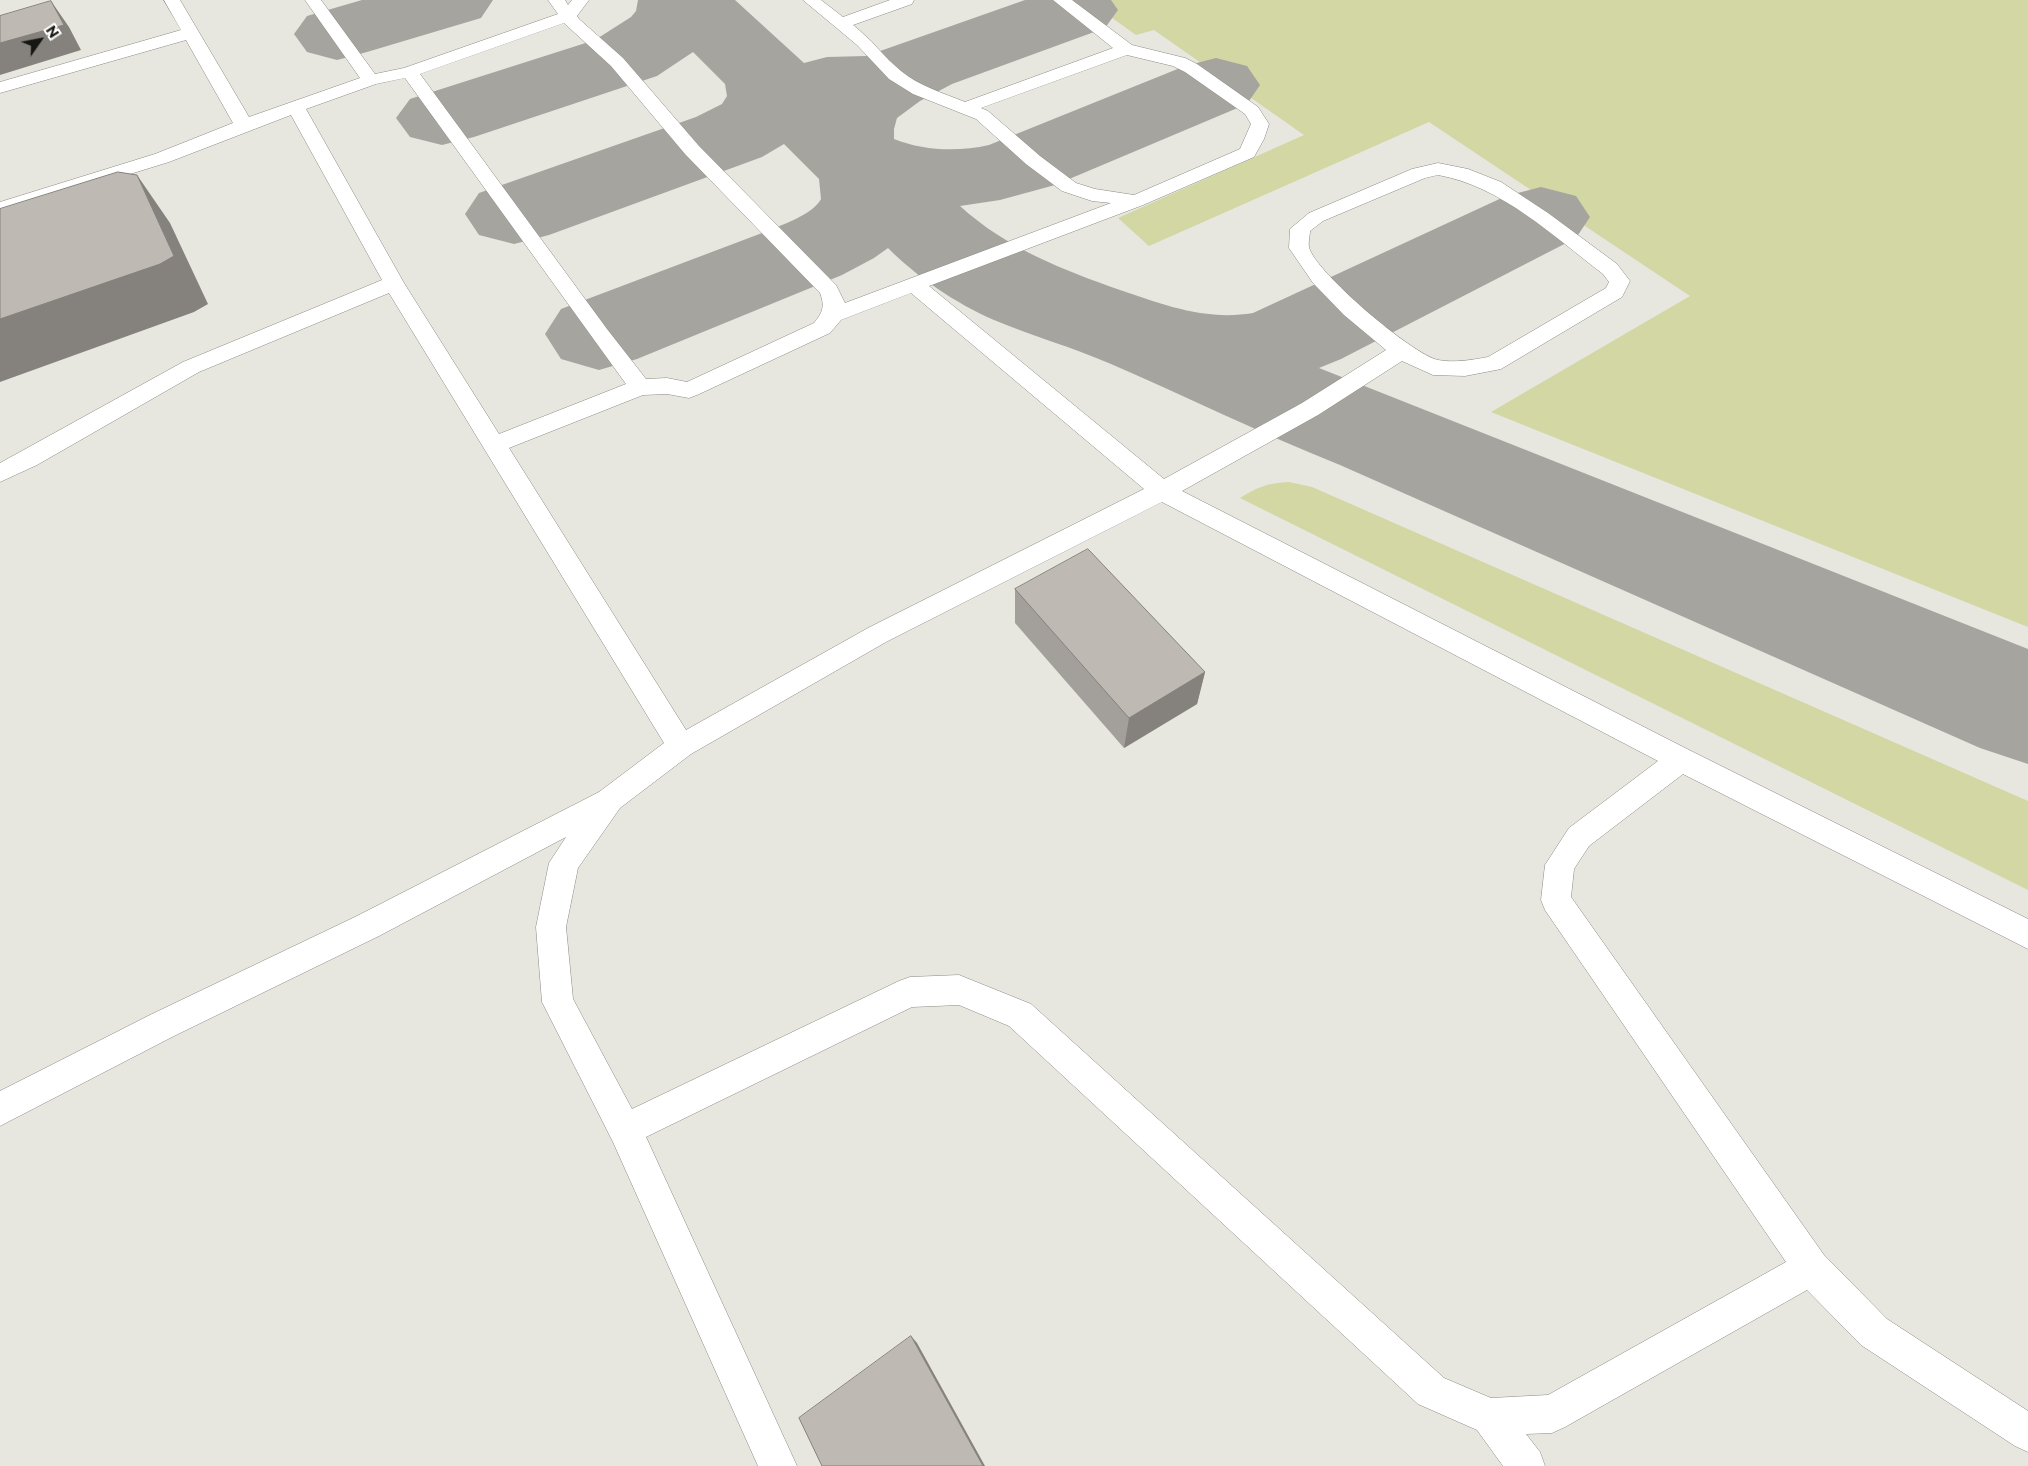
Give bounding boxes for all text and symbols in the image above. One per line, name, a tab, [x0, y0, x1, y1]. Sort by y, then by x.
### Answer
north arrow	[15, 15, 65, 65]
text: N	[42, 22, 63, 41]

